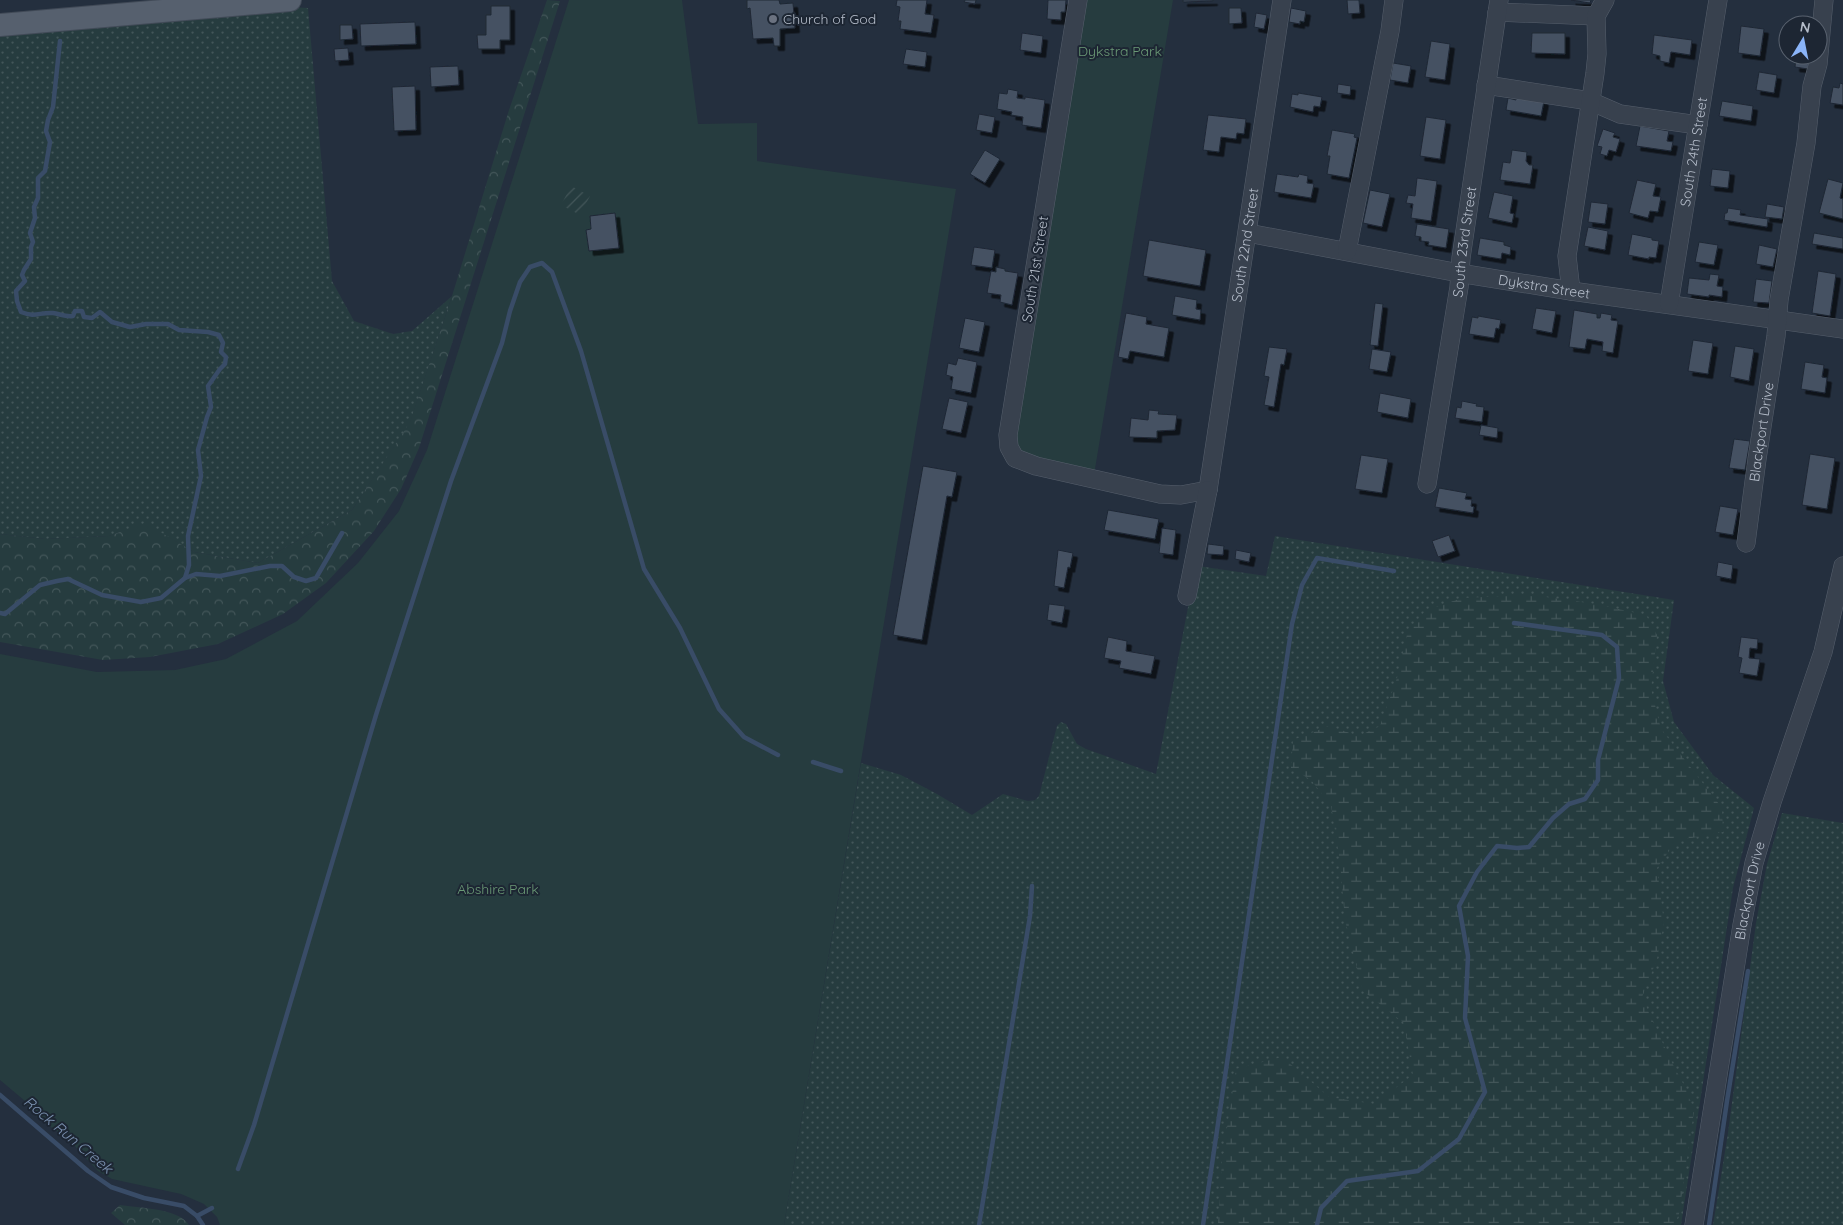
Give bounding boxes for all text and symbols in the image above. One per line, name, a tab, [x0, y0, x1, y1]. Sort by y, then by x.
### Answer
place label: Church of God	[783, 10, 876, 28]
marker: Church of God	[767, 13, 779, 25]
north arrow	[1778, 15, 1828, 65]
text: N	[1799, 17, 1812, 37]
park label: Dykstra Park	[1078, 42, 1162, 60]
street label: South 24th Street	[1676, 96, 1711, 208]
street label: South 23rd Street	[1448, 185, 1480, 299]
street label: South 22nd Street	[1228, 187, 1263, 303]
street label: South 21st Street	[1018, 214, 1052, 323]
street label: Dykstra Street	[1497, 270, 1591, 303]
street label: Blackport Drive	[1745, 381, 1778, 483]
street label: Blackport Drive	[1731, 839, 1769, 941]
park label: Abshire Park	[457, 880, 539, 898]
water label: Rock Run Creek	[20, 1092, 118, 1179]

